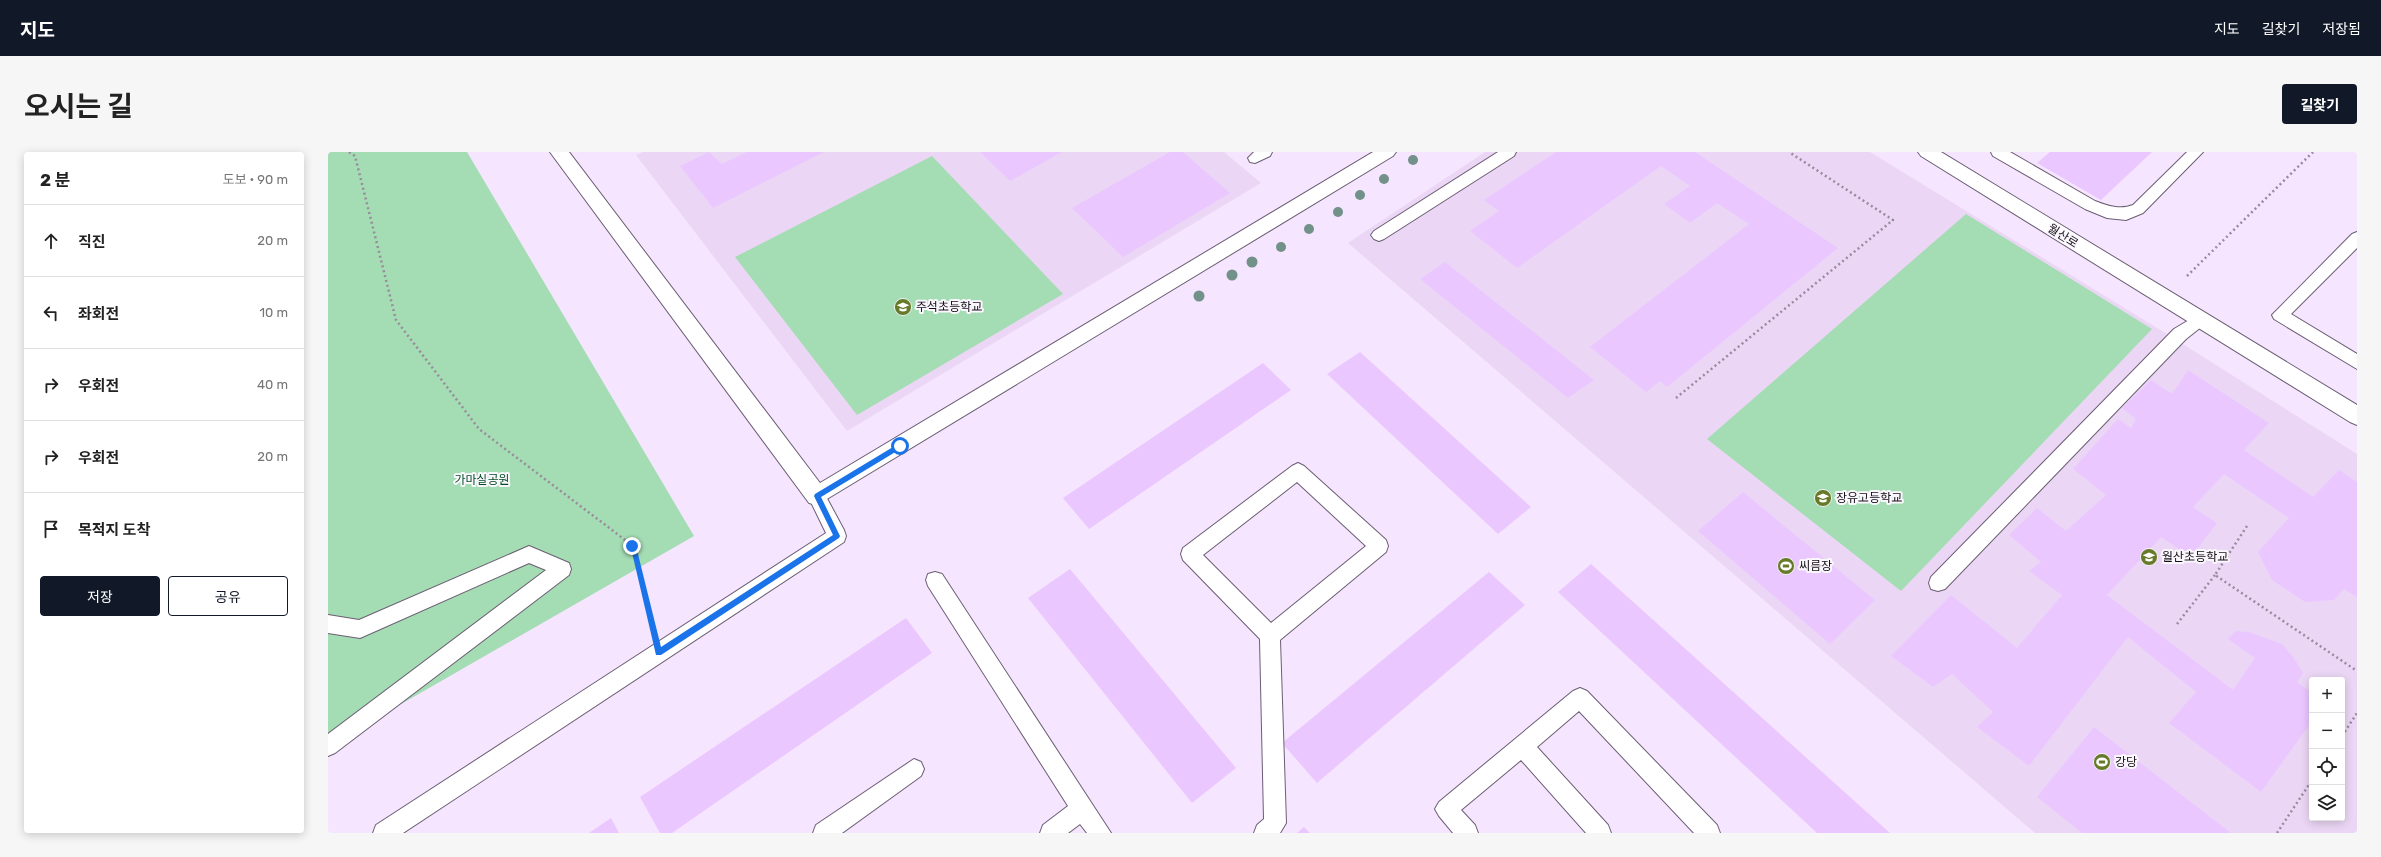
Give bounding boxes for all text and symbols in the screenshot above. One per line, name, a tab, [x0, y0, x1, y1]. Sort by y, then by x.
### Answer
text: 지도	[20, 19, 55, 42]
text: 지도	[2214, 21, 2240, 38]
text: 길찾기	[2262, 21, 2300, 38]
text: 저장됨	[2322, 21, 2361, 38]
button: 길찾기	[2282, 84, 2357, 124]
text: 오시는 길	[24, 90, 133, 123]
text: 2 분	[40, 170, 70, 190]
text: 도보 · 90 m	[223, 172, 288, 187]
street label: 월산로	[2045, 221, 2081, 251]
icon: ahead	[40, 230, 62, 252]
text: 직진	[78, 233, 106, 251]
text: 20 m	[257, 233, 288, 248]
school or university icon: 주석초등학교	[893, 297, 913, 317]
place label: 주석초등학교	[916, 300, 982, 314]
icon: left	[40, 302, 62, 324]
text: 좌회전	[78, 305, 119, 323]
text: 10 m	[259, 305, 288, 320]
icon: right	[40, 374, 62, 396]
text: 우회전	[78, 377, 119, 395]
text: 40 m	[257, 377, 288, 392]
route start	[891, 437, 909, 455]
icon: right	[40, 446, 62, 468]
text: 우회전	[78, 449, 119, 467]
text: 20 m	[257, 449, 288, 464]
park label: 가마실공원	[454, 473, 510, 487]
school or university icon: 장유고등학교	[1813, 488, 1833, 508]
place label: 장유고등학교	[1836, 491, 1902, 505]
icon: arrive	[40, 518, 62, 540]
text: 목적지 도착	[78, 521, 150, 539]
route end	[623, 537, 641, 555]
school or university icon: 월산초등학교	[2139, 547, 2159, 567]
place label: 월산초등학교	[2162, 550, 2228, 564]
sports icon: 씨름장	[1776, 556, 1796, 576]
place label: 씨름장	[1799, 559, 1832, 573]
button: 저장	[40, 576, 160, 616]
button: 공유	[168, 576, 288, 616]
map controls	[2309, 677, 2345, 821]
button: +	[2309, 677, 2345, 713]
button: −	[2309, 713, 2345, 749]
button: locate	[2309, 749, 2345, 785]
sports icon: 강당	[2092, 752, 2112, 772]
place label: 강당	[2115, 755, 2137, 769]
button: layers	[2309, 785, 2345, 821]

